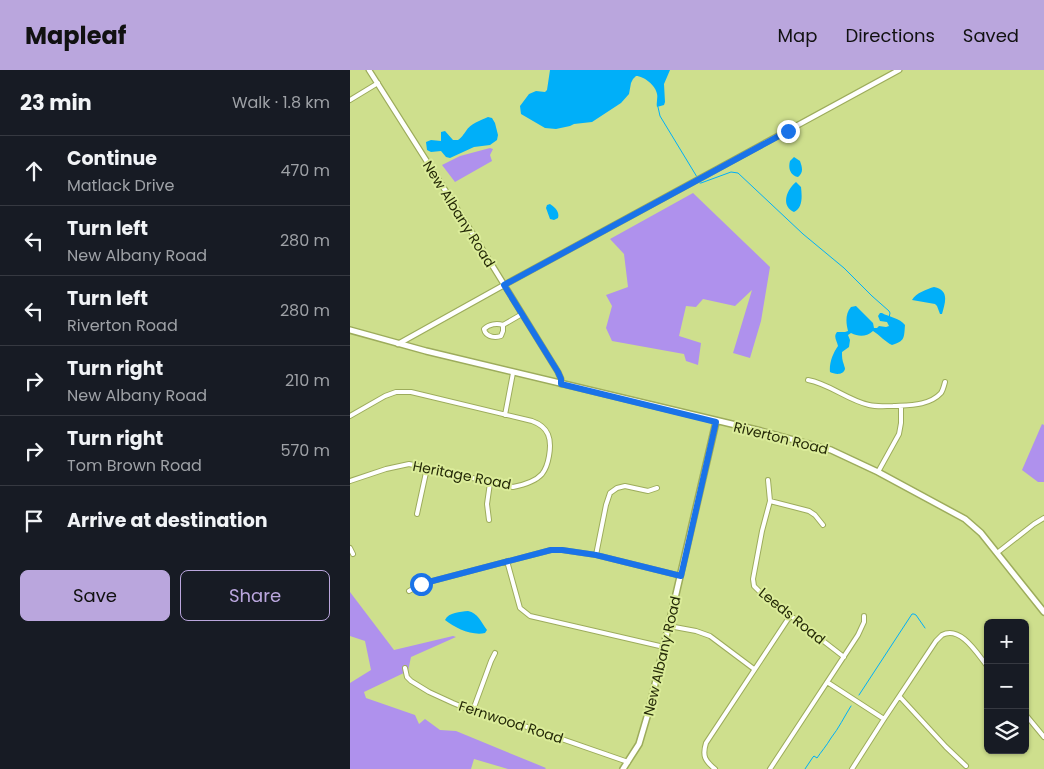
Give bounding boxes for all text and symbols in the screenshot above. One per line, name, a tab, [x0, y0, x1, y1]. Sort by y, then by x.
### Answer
text: Mapleaf	[25, 19, 126, 52]
text: Map	[778, 23, 817, 48]
text: Directions	[845, 23, 935, 48]
text: Saved	[963, 23, 1019, 48]
text: 23 min	[20, 88, 92, 117]
text: Walk · 1.8 km	[232, 91, 330, 114]
route end	[777, 120, 800, 143]
text: Continue	[67, 145, 157, 172]
icon: ahead	[20, 157, 48, 185]
street label: New Albany Road	[418, 157, 500, 271]
text: 470 m	[280, 159, 330, 182]
text: Matlack Drive	[67, 174, 175, 197]
text: Turn left	[67, 215, 148, 242]
icon: left	[20, 227, 48, 255]
text: 280 m	[280, 229, 330, 252]
text: New Albany Road	[67, 244, 207, 267]
text: Turn left	[67, 285, 148, 312]
icon: left	[20, 297, 48, 325]
text: 280 m	[280, 299, 330, 322]
text: Riverton Road	[67, 314, 178, 337]
text: Turn right	[67, 355, 163, 382]
icon: right	[20, 367, 48, 395]
text: 210 m	[285, 369, 330, 392]
text: New Albany Road	[67, 384, 207, 407]
street label: Riverton Road	[732, 417, 830, 459]
text: Turn right	[67, 425, 163, 452]
icon: right	[20, 437, 48, 465]
text: 570 m	[280, 439, 330, 462]
text: Tom Brown Road	[67, 454, 202, 477]
street label: Heritage Road	[411, 456, 513, 494]
icon: arrive	[20, 507, 48, 535]
text: Arrive at destination	[67, 507, 268, 534]
button: Save	[20, 570, 170, 621]
button: Share	[180, 570, 330, 621]
route start	[410, 573, 433, 596]
street label: Leeds Road	[754, 583, 830, 649]
street label: New Albany Road	[638, 594, 686, 718]
map controls	[984, 619, 1029, 754]
button: +	[984, 619, 1029, 664]
button: −	[984, 664, 1029, 709]
street label: Fernwood Road	[456, 696, 566, 748]
button: layers	[984, 709, 1029, 754]

